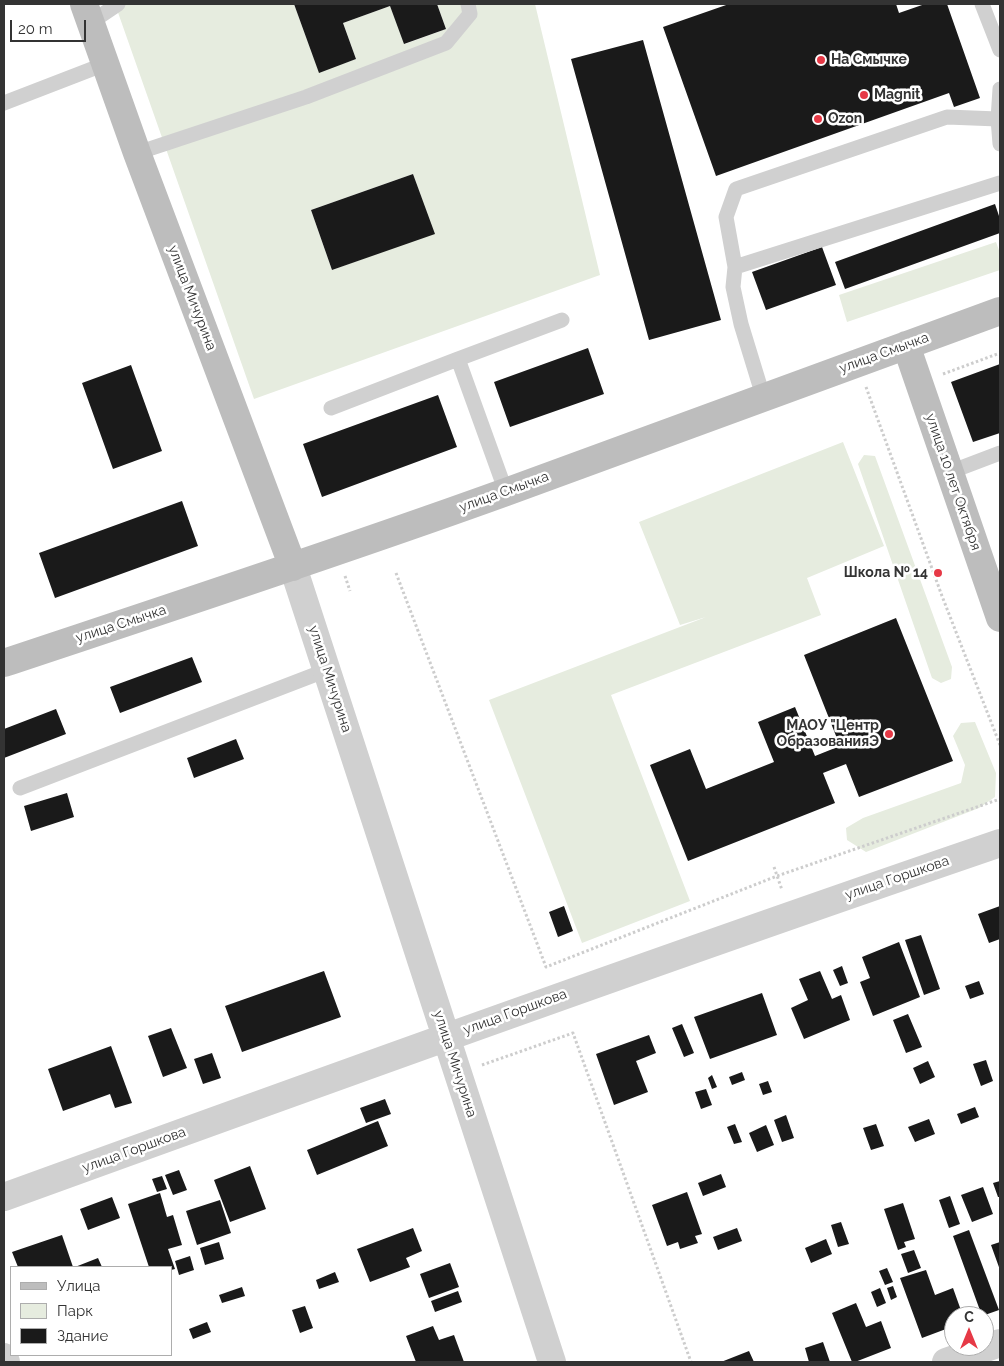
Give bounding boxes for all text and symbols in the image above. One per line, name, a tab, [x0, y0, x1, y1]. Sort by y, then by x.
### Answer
scale bar	[12, 10, 89, 42]
text: 20 m	[18, 20, 53, 38]
place label: На Смычке	[831, 52, 907, 68]
marker: На Смычке	[815, 54, 827, 66]
place label: Magnit	[874, 87, 920, 103]
marker: Magnit	[858, 89, 870, 101]
place label: Ozon	[828, 111, 862, 127]
marker: Ozon	[812, 113, 824, 125]
street label: улица Мичурина	[164, 243, 220, 353]
street label: улица Смычка	[837, 329, 931, 377]
street label: улица 10 лет Октября	[922, 411, 984, 553]
street label: улица Смычка	[457, 468, 551, 516]
place label: Школа № 14	[844, 565, 928, 581]
marker: Школа № 14	[932, 567, 944, 579]
street label: улица Смычка	[74, 601, 168, 647]
street label: улица Мичурина	[305, 623, 355, 735]
place label: МАОУ "Центр ОбразованияЭ	[777, 718, 879, 750]
marker: МАОУ "Центр ОбразованияЭ	[883, 728, 895, 740]
street label: улица Горшкова	[843, 852, 951, 904]
street label: улица Горшкова	[461, 985, 569, 1039]
street label: улица Мичурина	[430, 1008, 480, 1120]
street label: улица Горшкова	[80, 1123, 188, 1177]
legend	[10, 1266, 172, 1356]
text: Улица	[57, 1277, 101, 1295]
text: Парк	[57, 1302, 93, 1320]
north arrow	[944, 1306, 994, 1356]
text: С	[964, 1309, 974, 1325]
text: Здание	[57, 1327, 108, 1345]

